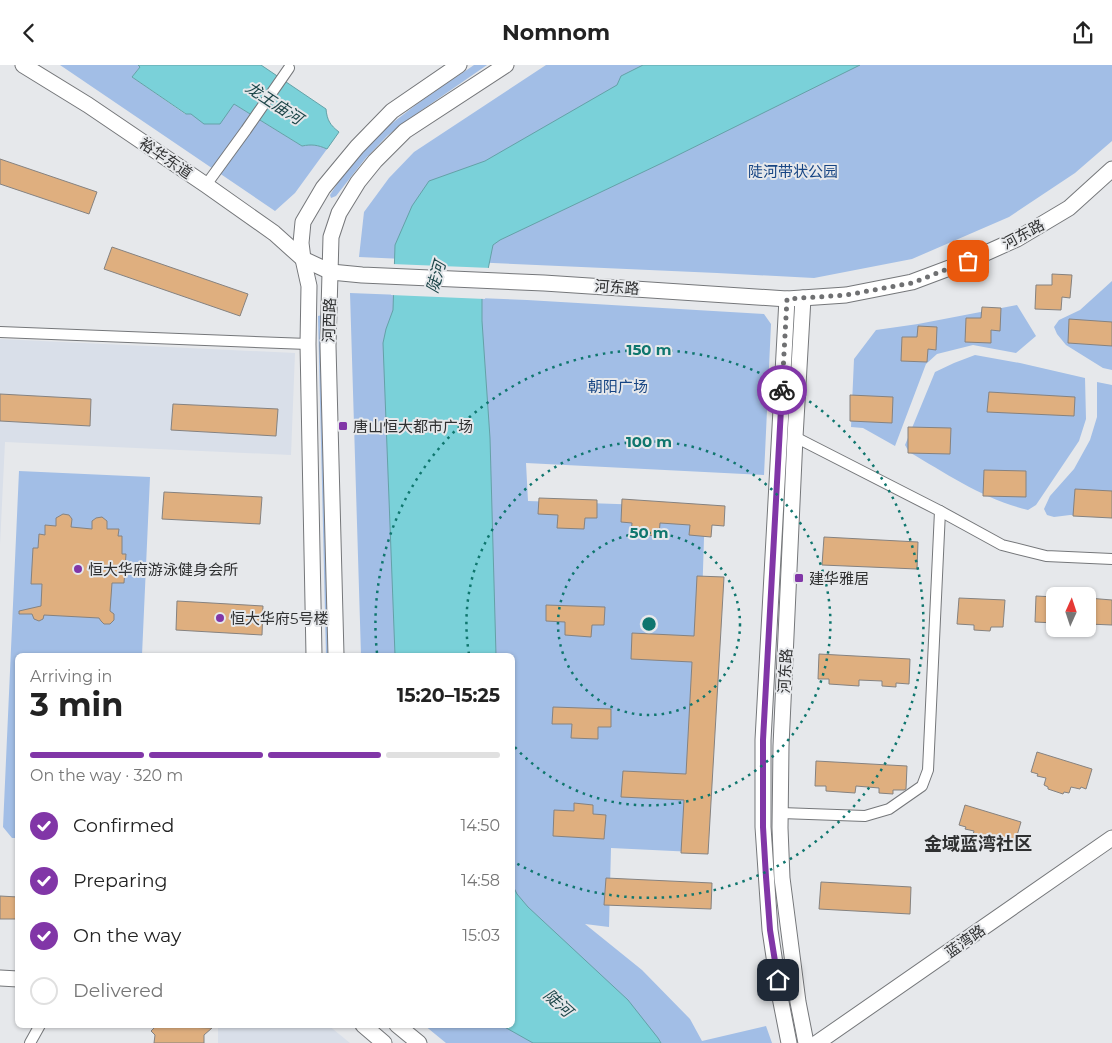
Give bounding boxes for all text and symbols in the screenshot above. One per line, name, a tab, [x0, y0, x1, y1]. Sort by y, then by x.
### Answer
icon: back	[15, 19, 43, 47]
text: Nomnom	[502, 19, 610, 46]
icon: share	[1069, 19, 1097, 47]
water label: 龙王庙河	[242, 78, 309, 130]
street label: 裕华东道	[136, 133, 196, 183]
park label: 陡河带状公园	[748, 162, 838, 181]
street label: 河东路	[999, 215, 1047, 253]
pin	[947, 240, 989, 282]
icon: bag	[954, 247, 982, 275]
water label: 陡河	[422, 256, 450, 295]
street label: 河东路	[594, 276, 640, 298]
street label: 河西路	[319, 297, 339, 343]
text: 150 m	[627, 340, 671, 359]
courier	[757, 365, 807, 415]
icon: bike	[768, 376, 796, 404]
park label: 朝阳广场	[588, 377, 648, 396]
place label: 唐山恒大都市广场	[353, 417, 473, 436]
marker: 唐山恒大都市广场	[337, 420, 349, 432]
text: 100 m	[626, 432, 672, 451]
text: 50 m	[629, 523, 669, 542]
place label: 恒大华府游泳健身会所	[88, 560, 238, 579]
marker: 恒大华府游泳健身会所	[72, 563, 84, 575]
place label: 建华雅居	[809, 569, 869, 588]
marker: 建华雅居	[793, 572, 805, 584]
north arrow	[1046, 587, 1096, 637]
map controls	[1046, 587, 1096, 637]
place label: 恒大华府5号楼	[230, 609, 329, 628]
marker: 恒大华府5号楼	[214, 612, 226, 624]
centre of rings	[640, 615, 658, 633]
street label: 河东路	[774, 648, 796, 694]
text: Arriving in	[30, 667, 112, 686]
text: 15:20–15:25	[397, 684, 500, 707]
text: 3 min	[30, 685, 123, 724]
text: On the way · 320 m	[30, 766, 183, 785]
icon: check	[30, 812, 58, 840]
text: Confirmed	[73, 814, 174, 837]
text: 14:50	[461, 816, 500, 835]
district label: 金域蓝湾社区	[924, 833, 1032, 855]
icon: check	[30, 867, 58, 895]
text: Preparing	[73, 869, 168, 892]
text: 14:58	[461, 871, 500, 890]
street label: 蓝湾路	[941, 920, 989, 962]
icon: check	[30, 922, 58, 950]
text: On the way	[73, 924, 181, 947]
text: 15:03	[462, 926, 500, 945]
pin	[757, 959, 799, 1001]
icon: home	[764, 966, 792, 994]
text: Delivered	[73, 979, 164, 1002]
water label: 陡河	[540, 985, 578, 1023]

